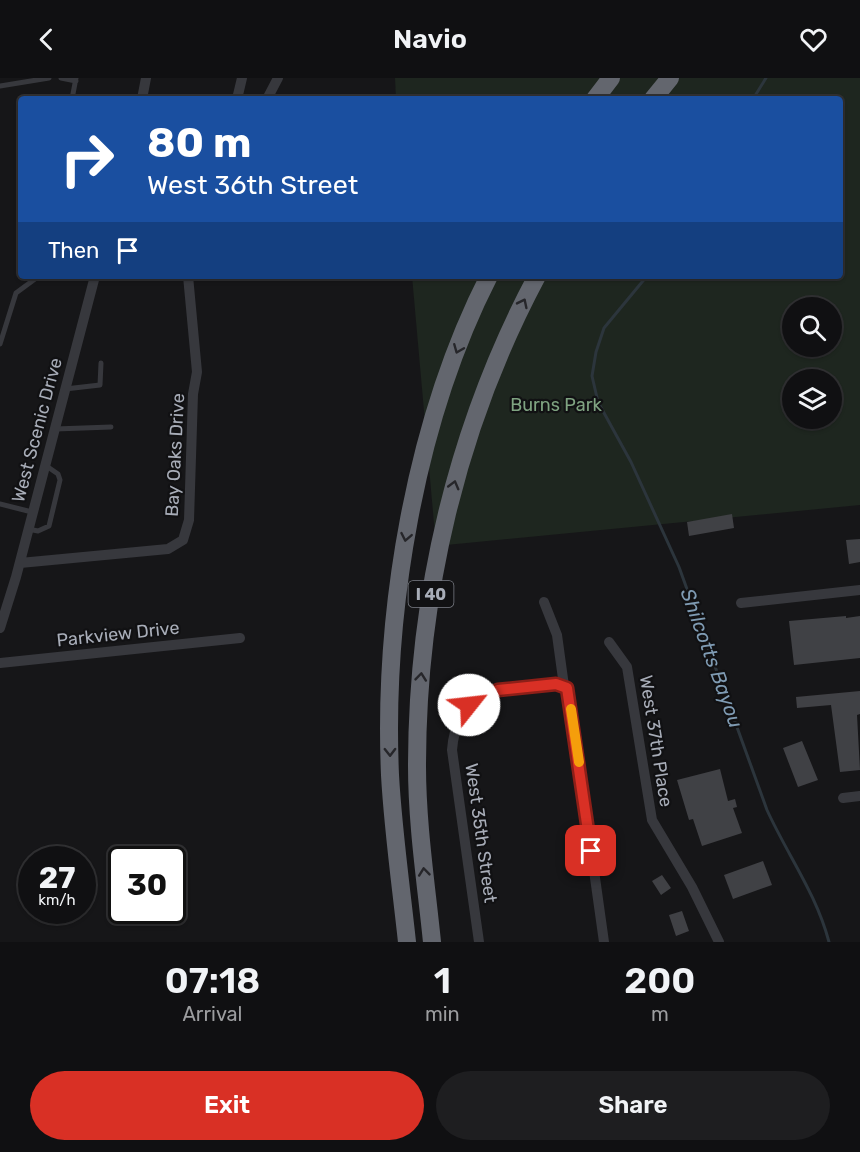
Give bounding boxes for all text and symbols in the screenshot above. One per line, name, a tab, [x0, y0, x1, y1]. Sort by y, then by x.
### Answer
icon: back	[30, 23, 63, 56]
text: Navio	[393, 23, 467, 55]
icon: heart	[797, 23, 830, 56]
text: 80 m	[147, 118, 251, 168]
icon: right	[48, 120, 126, 198]
text: West 36th Street	[147, 169, 358, 201]
icon: arrive	[111, 234, 144, 267]
text: Then	[48, 237, 99, 264]
map controls	[782, 297, 842, 429]
button: search	[782, 297, 842, 357]
one-way arrow	[515, 298, 527, 309]
one-way arrow	[453, 343, 465, 354]
street label: West Scenic Drive	[7, 355, 67, 505]
button: layers	[782, 369, 842, 429]
street label: Bay Oaks Drive	[161, 393, 189, 517]
park label: Burns Park	[510, 394, 603, 416]
one-way arrow	[447, 481, 460, 491]
one-way arrow	[400, 531, 413, 541]
road number: I 40	[408, 581, 454, 607]
water label: Shilcotts Bayou	[676, 585, 748, 731]
street label: Parkview Drive	[56, 617, 180, 651]
one-way arrow	[414, 673, 427, 682]
position arrow	[437, 673, 501, 737]
street label: West 37th Place	[635, 674, 677, 808]
one-way arrow	[384, 747, 396, 756]
street label: West 35th Street	[460, 762, 502, 904]
pin	[565, 825, 616, 876]
icon: arrive	[574, 834, 607, 867]
speed limit sign: 30	[108, 846, 186, 924]
text: 27	[39, 860, 75, 896]
one-way arrow	[418, 867, 431, 876]
text: km/h	[38, 891, 76, 909]
text: 07:18	[165, 959, 260, 1002]
text: 1	[434, 959, 451, 1002]
text: 200	[624, 959, 695, 1002]
text: Arrival	[182, 1002, 242, 1026]
text: min	[425, 1002, 460, 1026]
text: m	[651, 1002, 669, 1026]
button: Exit	[30, 1071, 424, 1140]
button: Share	[436, 1071, 830, 1140]

